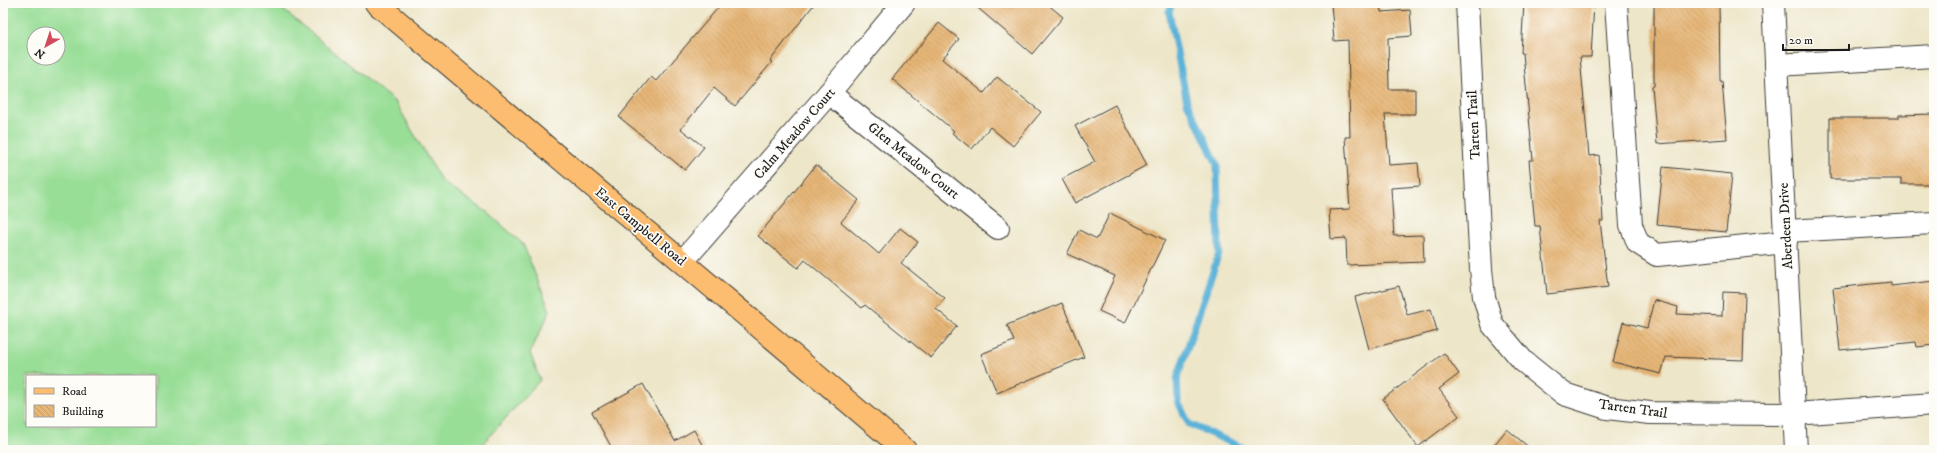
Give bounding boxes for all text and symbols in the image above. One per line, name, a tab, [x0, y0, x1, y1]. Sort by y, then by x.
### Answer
north arrow	[26, 26, 66, 66]
scale bar	[1783, 26, 1849, 52]
text: 20 m	[1789, 33, 1813, 48]
text: N	[32, 45, 48, 61]
street label: Calm Meadow Court	[750, 84, 840, 183]
street label: Tarten Trail	[1463, 89, 1485, 160]
street label: Glen Meadow Court	[864, 118, 963, 204]
street label: Aberdeen Drive	[1775, 182, 1797, 270]
street label: East Campbell Road	[591, 183, 690, 270]
legend	[26, 375, 156, 427]
text: Road	[62, 384, 87, 399]
street label: Tarten Trail	[1597, 395, 1669, 423]
text: Building	[62, 404, 103, 419]

